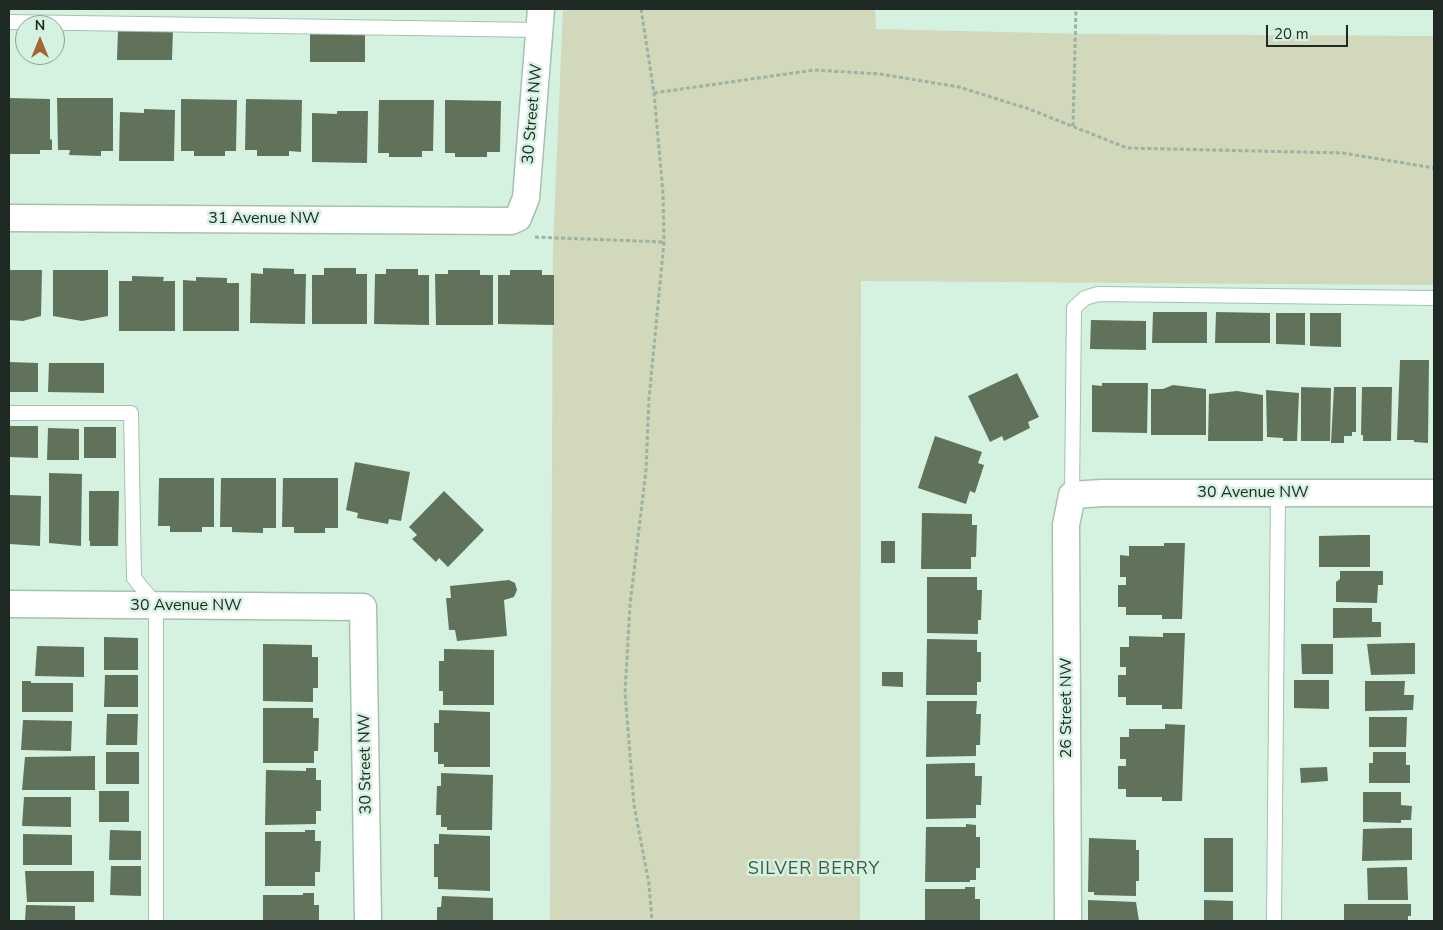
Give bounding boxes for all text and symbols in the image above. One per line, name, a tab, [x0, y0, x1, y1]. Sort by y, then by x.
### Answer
north arrow	[15, 15, 65, 65]
scale bar	[1268, 15, 1350, 47]
text: N	[35, 16, 45, 35]
text: 20 m	[1274, 24, 1309, 44]
street label: 30 Street NW	[519, 63, 547, 165]
street label: 31 Avenue NW	[208, 209, 320, 229]
street label: 30 Avenue NW	[1197, 483, 1309, 503]
street label: 30 Avenue NW	[130, 596, 242, 616]
street label: 26 Street NW	[1057, 658, 1077, 758]
street label: 30 Street NW	[356, 714, 376, 814]
district label: SILVER BERRY	[746, 859, 882, 881]

